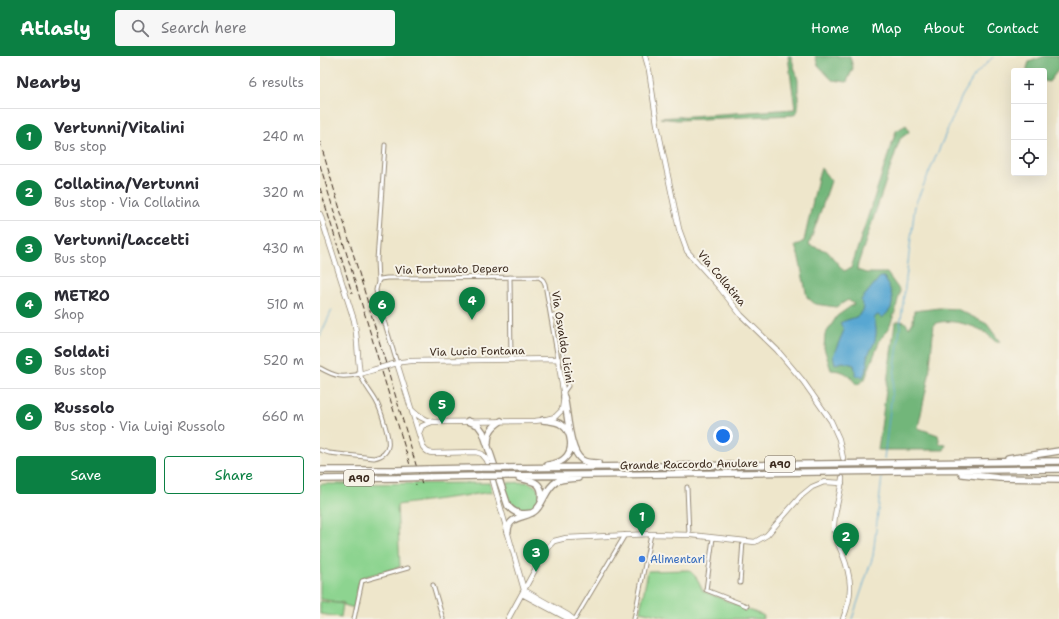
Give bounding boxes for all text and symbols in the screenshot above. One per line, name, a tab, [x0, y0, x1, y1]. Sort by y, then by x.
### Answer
search box	[115, 10, 395, 46]
text: Atlasly	[20, 16, 91, 41]
icon: search	[129, 17, 151, 39]
text: Search here	[161, 18, 247, 38]
text: Home	[811, 19, 850, 37]
text: Map	[872, 19, 902, 37]
text: About	[924, 19, 965, 37]
text: Contact	[987, 19, 1039, 37]
map controls	[1011, 68, 1047, 176]
button: +	[1011, 68, 1047, 104]
text: Nearby	[16, 71, 81, 93]
text: 6 results	[248, 74, 304, 91]
button: −	[1011, 104, 1047, 140]
text: Vertunni/Vitalini	[54, 118, 185, 138]
text: 1	[26, 128, 32, 145]
text: 240 m	[262, 128, 304, 145]
text: Bus stop	[54, 138, 106, 155]
button: locate	[1011, 140, 1047, 176]
text: Collatina/Vertunni	[54, 174, 199, 194]
text: 2	[24, 184, 34, 201]
text: 320 m	[262, 184, 304, 201]
text: Bus stop · Via Collatina	[54, 194, 200, 211]
text: Vertunni/Laccetti	[54, 230, 189, 250]
text: 3	[24, 240, 34, 257]
text: 430 m	[262, 240, 304, 257]
street label: Via Collatina	[694, 247, 749, 309]
text: Bus stop	[54, 250, 106, 267]
street label: Via Fortunato Depero	[395, 261, 509, 278]
text: METRO	[54, 286, 110, 306]
pin: 4	[459, 287, 485, 320]
street label: Via Osvaldo Licini	[548, 290, 577, 384]
pin: 6	[369, 291, 395, 324]
text: 4	[24, 296, 34, 313]
text: 510 m	[267, 296, 304, 313]
text: Shop	[54, 306, 84, 323]
text: Soldati	[54, 342, 110, 362]
street label: Via Lucio Fontana	[429, 343, 525, 360]
text: 5	[25, 352, 33, 369]
text: 520 m	[263, 352, 304, 369]
text: Bus stop	[54, 362, 106, 379]
pin: 5	[429, 391, 455, 424]
text: Russolo	[54, 398, 114, 418]
text: 6	[24, 408, 34, 425]
text: 660 m	[262, 408, 304, 425]
text: Bus stop · Via Luigi Russolo	[54, 418, 225, 435]
your location	[713, 426, 733, 446]
button: Save	[16, 456, 156, 494]
button: Share	[164, 456, 304, 494]
street label: Grande Raccordo Anulare	[620, 456, 758, 473]
road number: A90	[765, 456, 795, 472]
road number: A90	[344, 470, 374, 486]
pin: 1	[629, 503, 655, 536]
pin: 2	[833, 523, 859, 556]
pin: 3	[523, 539, 549, 572]
place label: Alimentari	[650, 552, 706, 567]
marker: Alimentari	[637, 554, 647, 564]

